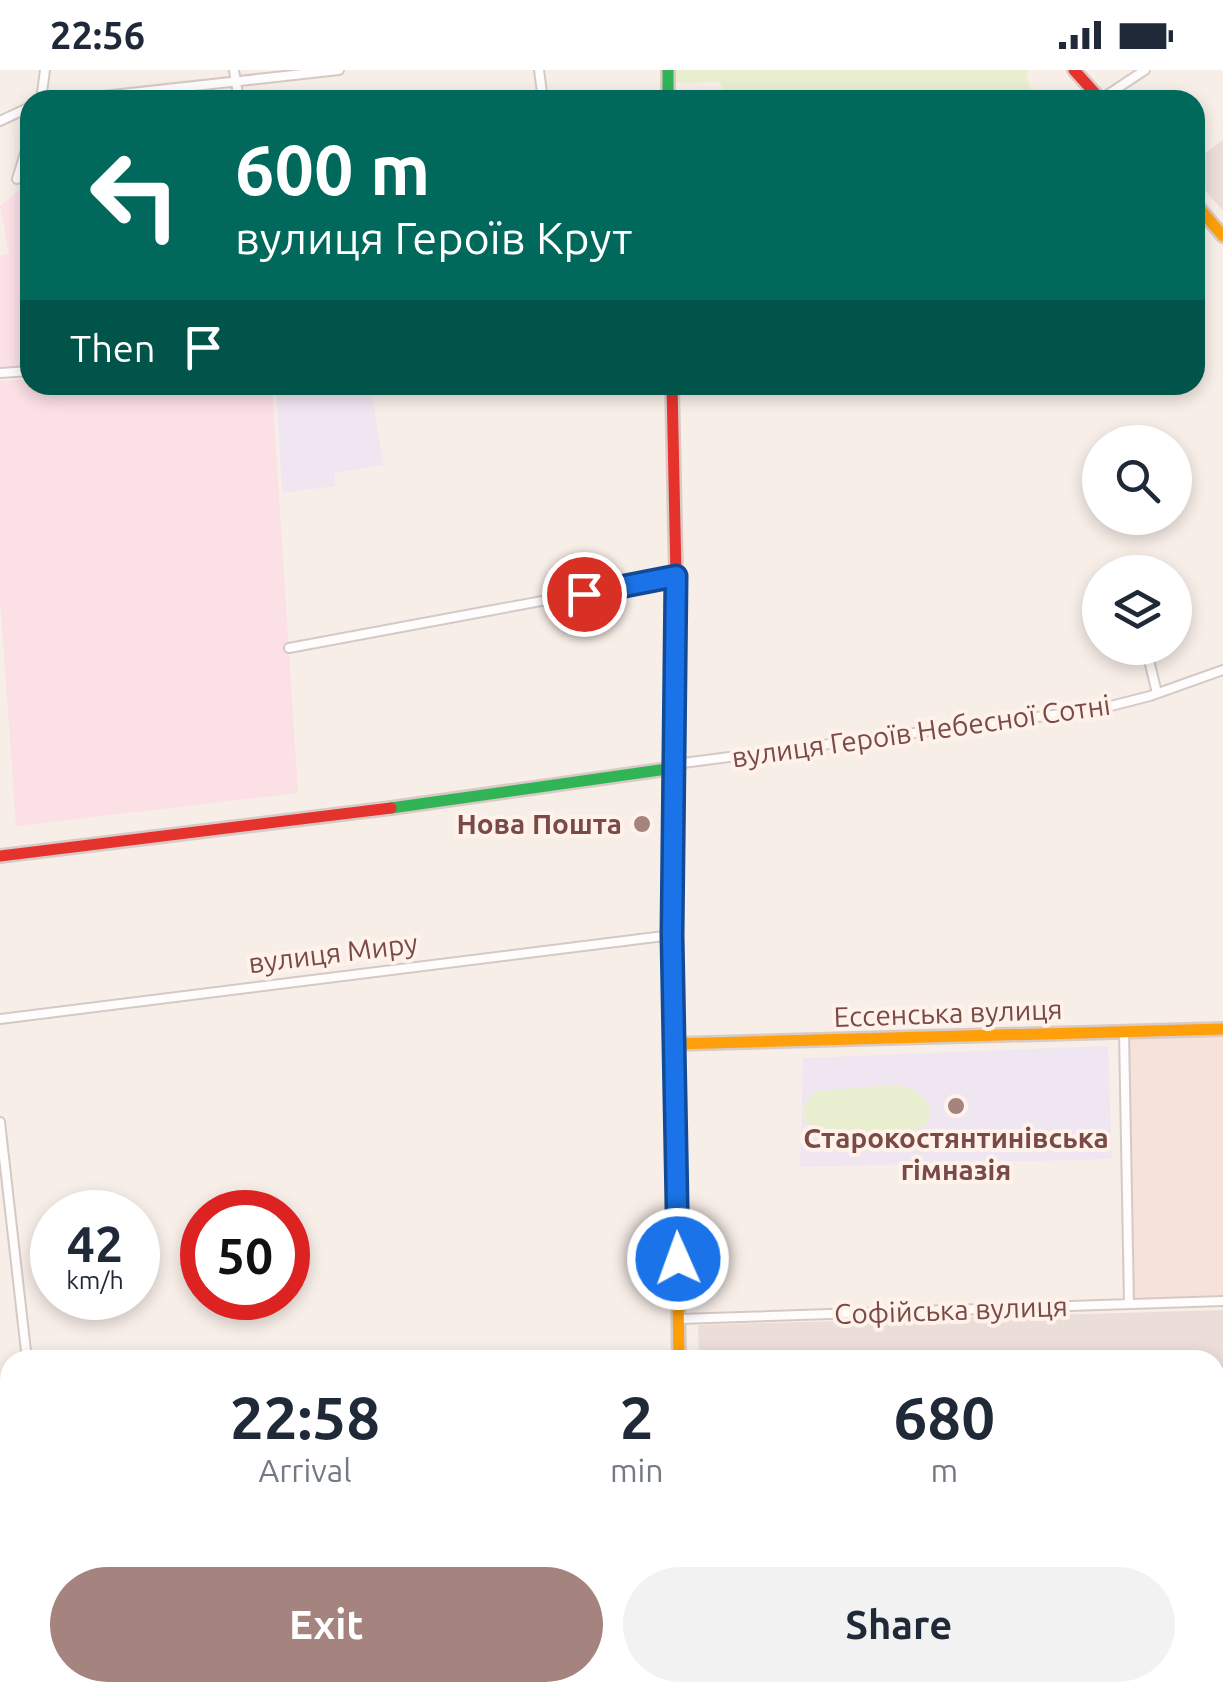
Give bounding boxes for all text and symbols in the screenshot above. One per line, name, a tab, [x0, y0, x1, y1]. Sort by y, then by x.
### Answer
text: 22:56	[50, 14, 145, 56]
icon: left	[70, 130, 200, 260]
text: 600 m	[235, 130, 430, 208]
text: вулиця Героїв Крут	[235, 212, 632, 263]
icon: arrive	[176, 320, 231, 375]
text: Then	[70, 327, 156, 369]
map controls	[1082, 425, 1192, 665]
button: search	[1082, 425, 1192, 535]
pin	[542, 552, 627, 637]
button: layers	[1082, 555, 1192, 665]
icon: arrive	[557, 567, 612, 622]
street label: вулиця Героїв Небесної Сотні	[730, 689, 1112, 772]
place label: Нова Пошта	[456, 808, 622, 839]
marker: Нова Пошта	[631, 813, 653, 835]
street label: вулиця Миру	[247, 927, 419, 978]
street label: Ессенська вулиця	[833, 993, 1063, 1032]
marker: Старокостянтинівська гімназія	[945, 1095, 967, 1117]
place label: Старокостянтинівська гімназія	[803, 1122, 1109, 1185]
speed limit sign: 50	[180, 1190, 310, 1320]
position arrow	[626, 1207, 730, 1311]
text: 42	[67, 1215, 123, 1271]
text: km/h	[66, 1266, 124, 1294]
street label: Софійська вулиця	[834, 1290, 1068, 1329]
text: 22:58	[230, 1383, 380, 1450]
text: 2	[620, 1383, 654, 1450]
text: 680	[894, 1383, 995, 1450]
text: Arrival	[258, 1452, 352, 1488]
text: min	[610, 1452, 664, 1488]
text: m	[930, 1452, 958, 1488]
button: Exit	[50, 1567, 603, 1682]
button: Share	[623, 1567, 1175, 1682]

